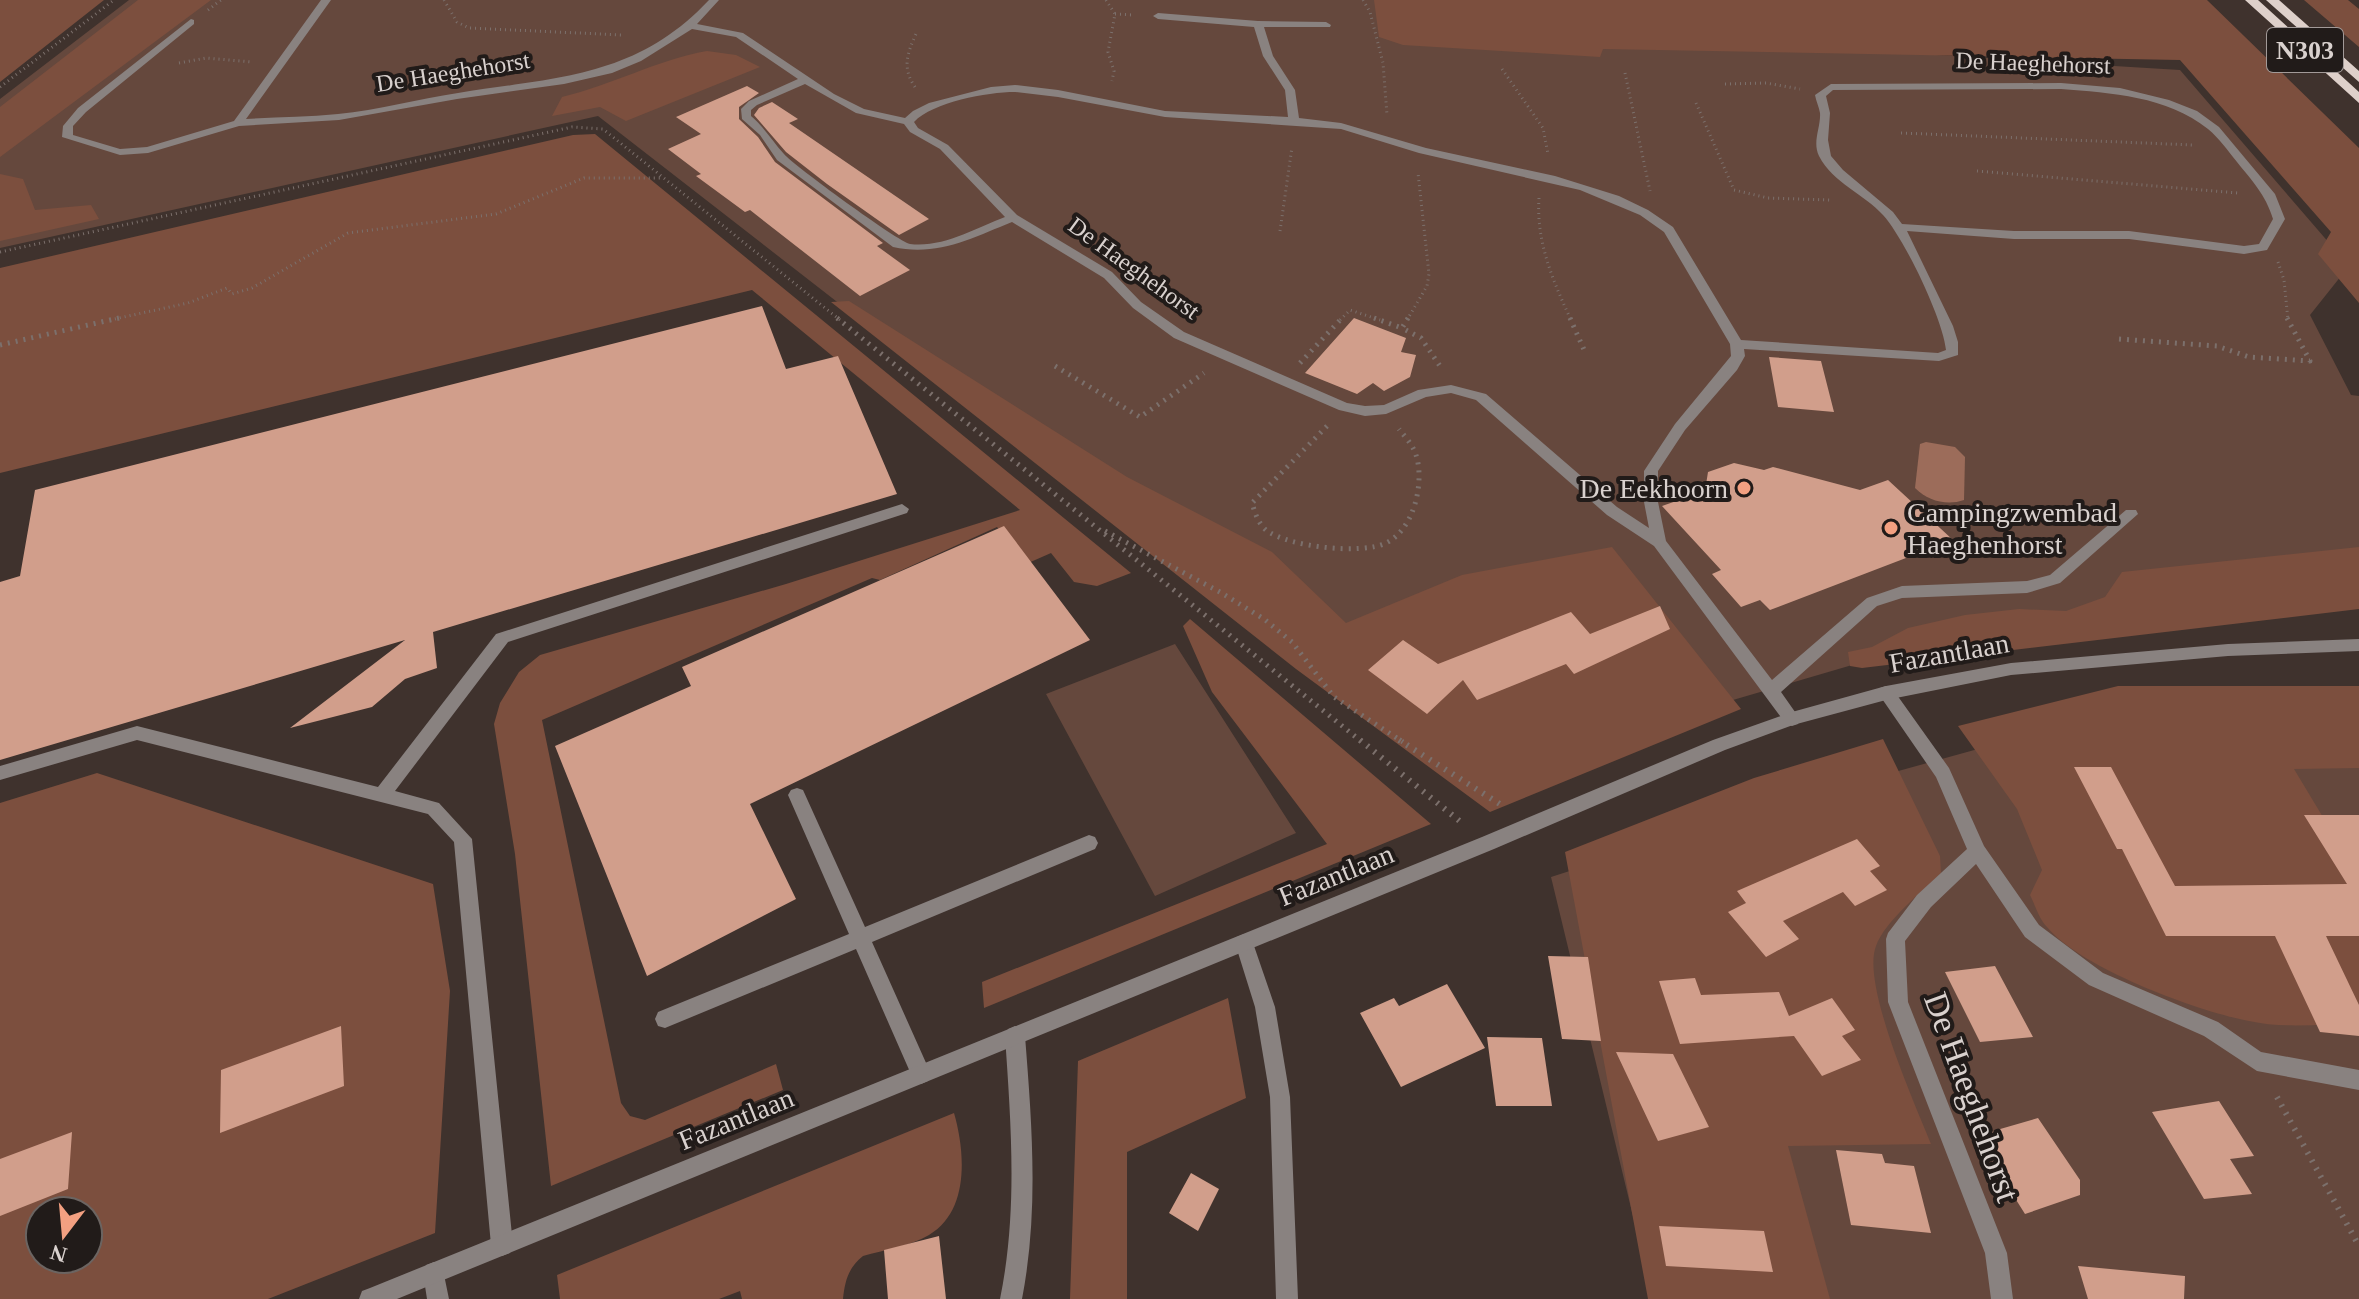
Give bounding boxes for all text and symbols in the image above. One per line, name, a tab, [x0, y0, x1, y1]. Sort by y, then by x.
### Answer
road number: N303	[2267, 28, 2343, 72]
street label: De Haeghehorst	[374, 47, 532, 97]
street label: De Haeghehorst	[1955, 47, 2111, 79]
street label: De Haeghehorst	[1064, 212, 1205, 324]
place label: De Eekhoorn	[1579, 473, 1728, 504]
marker: De Eekhoorn	[1735, 479, 1753, 497]
place label: Campingzwembad Haeghenhorst	[1907, 497, 2117, 560]
marker: Campingzwembad Haeghenhorst	[1882, 519, 1900, 537]
street label: Fazantlaan	[1887, 627, 2011, 679]
street label: Fazantlaan	[1274, 838, 1398, 912]
street label: De Haeghehorst	[1917, 987, 2027, 1207]
street label: Fazantlaan	[674, 1082, 798, 1156]
north arrow	[24, 1195, 104, 1275]
text: N	[47, 1240, 70, 1268]

